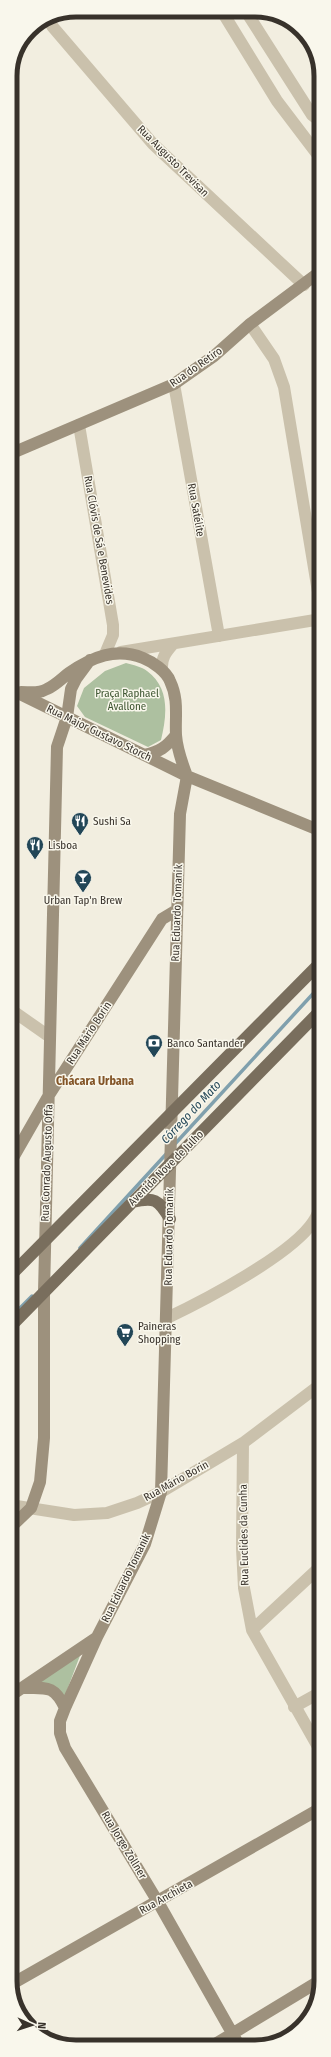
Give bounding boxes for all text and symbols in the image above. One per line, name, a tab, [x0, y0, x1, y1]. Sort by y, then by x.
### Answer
street label: Rua Augusto Trevisan	[135, 123, 211, 199]
street label: Rua do Retiro	[167, 344, 225, 390]
street label: Rua Clóvis de Sá e Benevides	[81, 475, 117, 606]
street label: Rua Satélite	[185, 482, 207, 538]
park label: Praça Raphael Avallone	[95, 687, 159, 713]
street label: Rua Major Gustavo Storch	[44, 702, 154, 764]
restaurant icon: Sushi Sa	[70, 811, 90, 836]
place label: Sushi Sa	[93, 815, 131, 828]
restaurant icon: Lisboa	[25, 835, 45, 860]
place label: Lisboa	[48, 839, 77, 852]
street label: Rua Eduardo Tomanik	[169, 863, 185, 962]
bar icon: Urban Tap'n Brew	[73, 868, 93, 893]
place label: Urban Tap'n Brew	[44, 894, 122, 907]
street label: Rua Mário Borin	[64, 999, 114, 1067]
bank icon: Banco Santander	[144, 1033, 164, 1058]
place label: Banco Santander	[167, 1037, 244, 1050]
district label: Chácara Urbana	[56, 1074, 134, 1088]
water label: Córrego do Mato	[158, 1078, 224, 1146]
street label: Rua Conrado Augusto Offa	[38, 1104, 56, 1222]
street label: Avenida Nove de Julho	[126, 1128, 206, 1208]
street label: Rua Eduardo Tomanik	[162, 1187, 176, 1286]
place label: Paineras Shopping	[138, 1320, 181, 1346]
supermarket icon: Paineras Shopping	[115, 1322, 135, 1347]
street label: Rua Mário Borin	[141, 1458, 211, 1504]
street label: Rua Euclides da Cunha	[237, 1484, 251, 1586]
street label: Rua Eduardo Tomanik	[99, 1531, 154, 1625]
street label: Rua Jorge Zollner	[99, 1809, 149, 1881]
street label: Rua Anchieta	[137, 1877, 195, 1917]
north arrow	[12, 2005, 52, 2045]
text: N	[35, 2022, 48, 2029]

